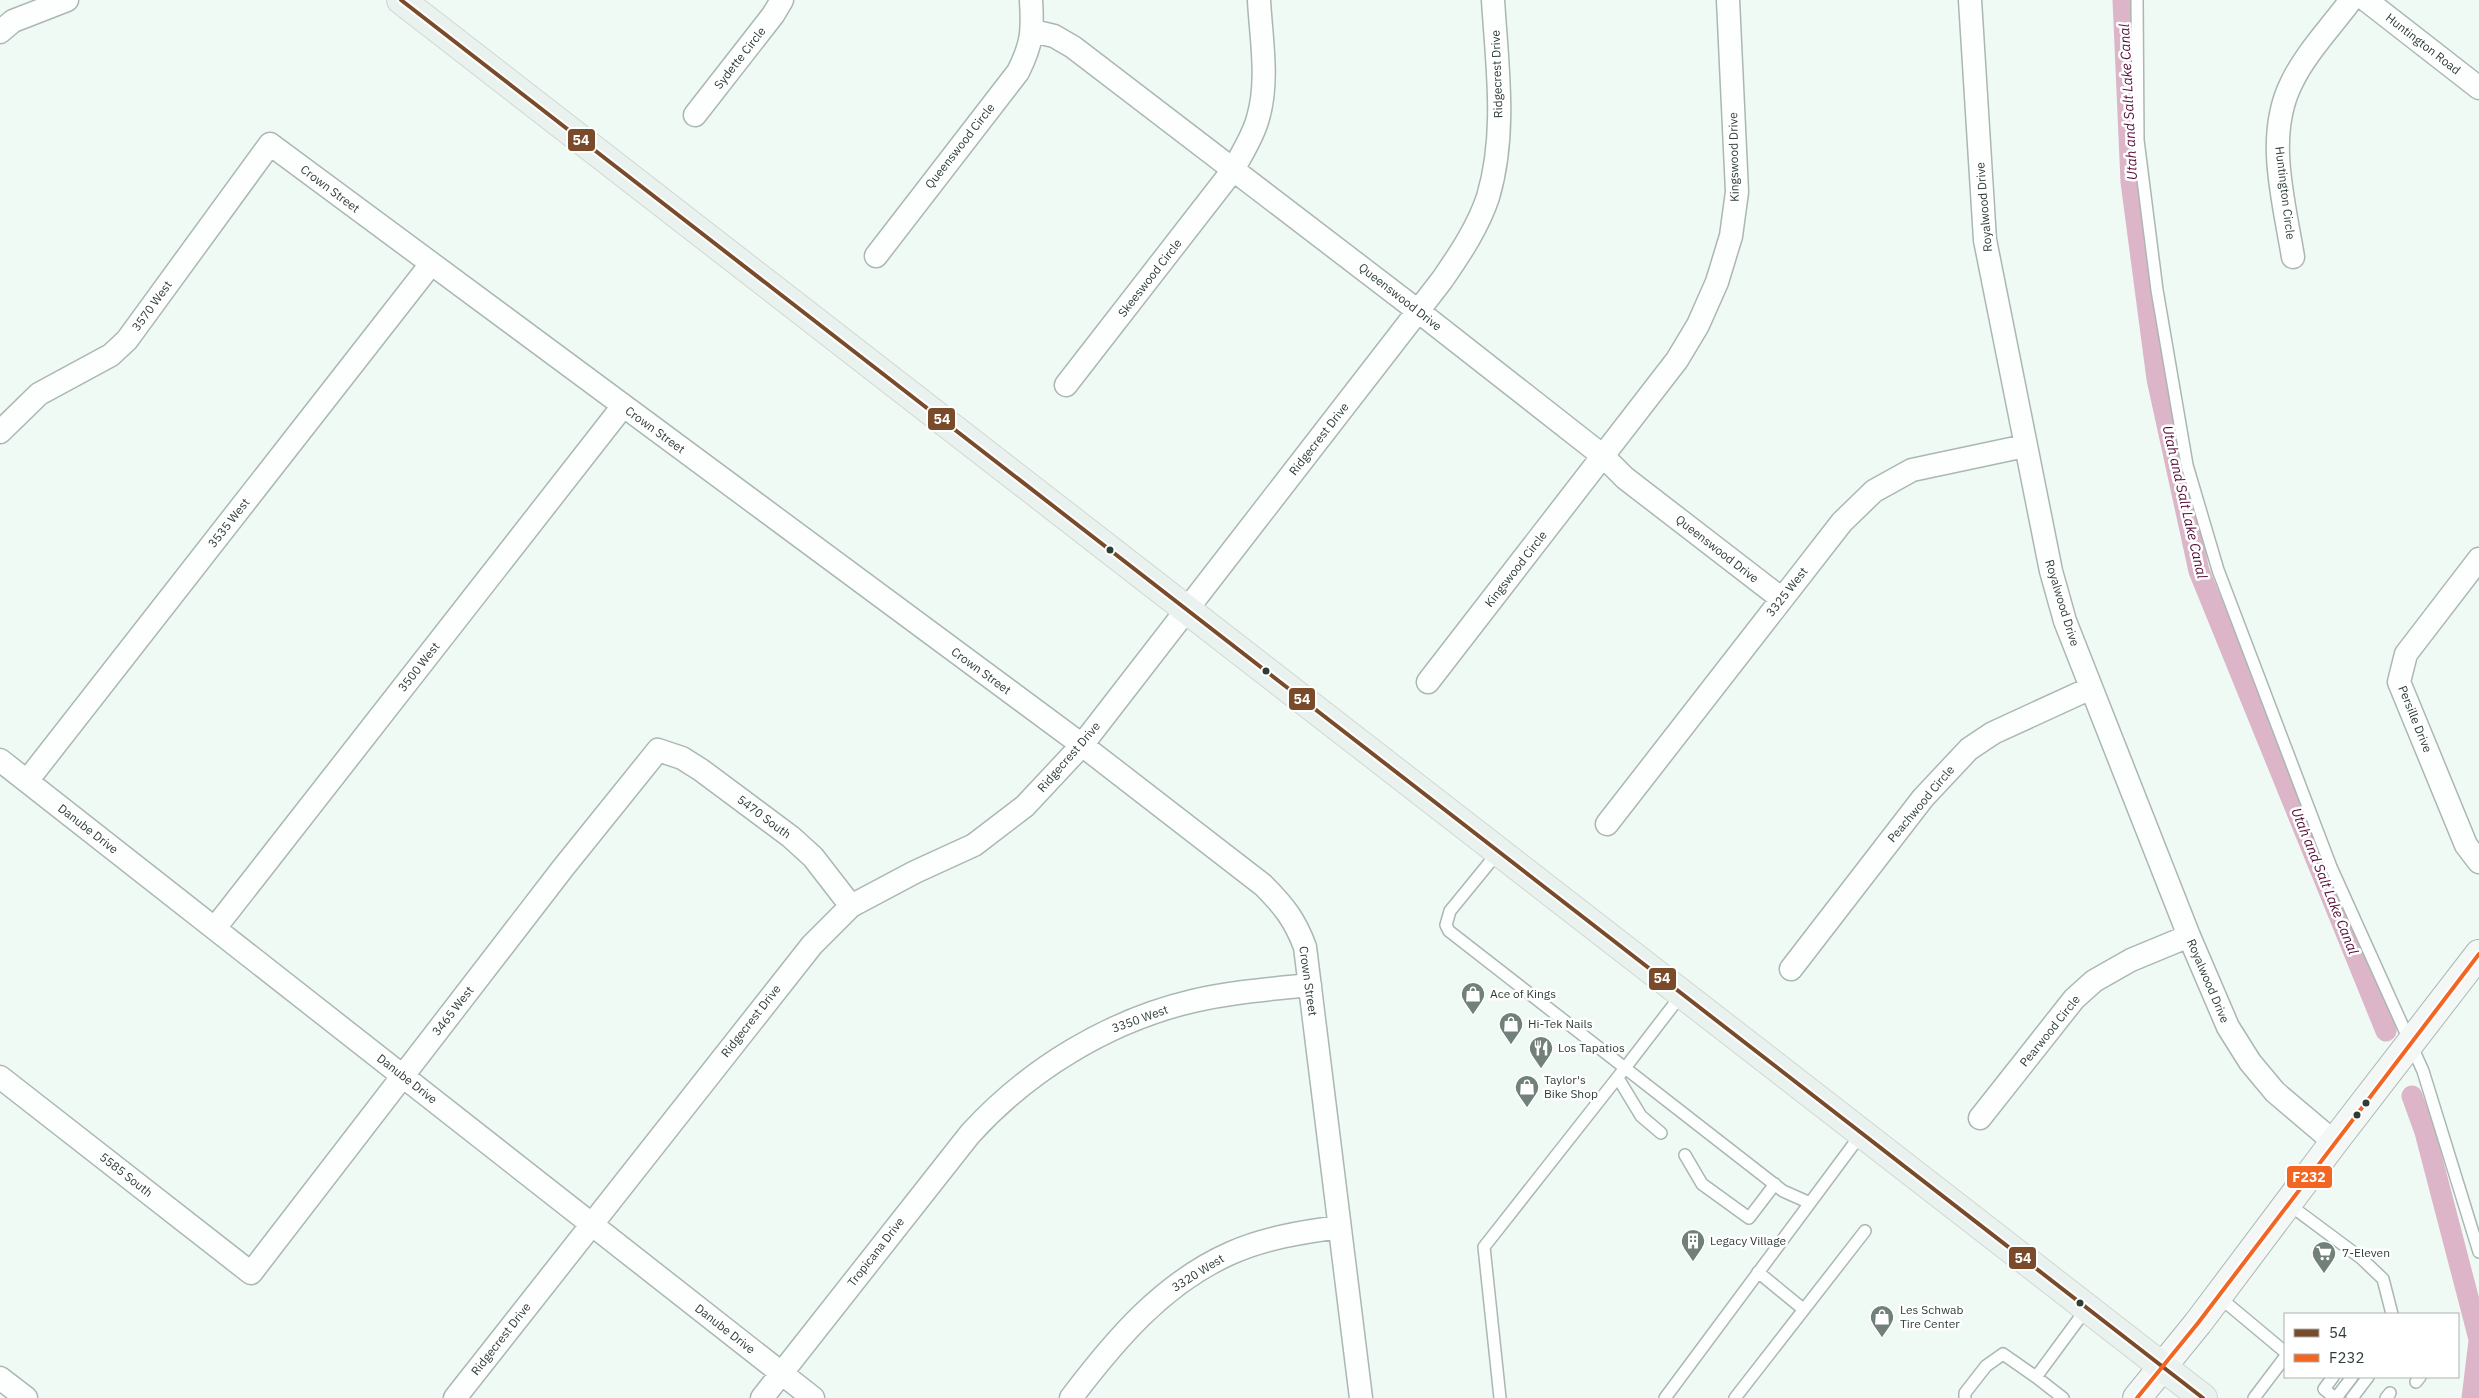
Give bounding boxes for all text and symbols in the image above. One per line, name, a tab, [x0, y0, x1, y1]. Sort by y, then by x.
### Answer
street label: Huntington Road	[2383, 10, 2464, 77]
street label: Sydette Circle	[711, 23, 769, 92]
water label: Utah and Salt Lake Canal	[2115, 23, 2141, 181]
street label: Ridgecrest Drive	[1487, 29, 1506, 118]
street label: Queenswood Circle	[922, 100, 998, 191]
street label: Kingswood Drive	[1725, 112, 1742, 202]
line badge: 54	[567, 128, 596, 152]
text: 54	[573, 131, 589, 149]
street label: Huntington Circle	[2272, 146, 2299, 241]
street label: Crown Street	[298, 161, 363, 216]
street label: Royalwood Drive	[1972, 161, 1995, 252]
street label: Skeeswood Circle	[1114, 235, 1185, 320]
street label: Queenswood Drive	[1356, 260, 1445, 334]
street label: 3570 West	[128, 278, 175, 334]
street label: Ridgecrest Drive	[1286, 399, 1352, 478]
street label: Crown Street	[622, 403, 688, 456]
line badge: 54	[927, 407, 956, 431]
text: 54	[934, 410, 950, 428]
water label: Utah and Salt Lake Canal	[2159, 424, 2211, 581]
street label: 3535 West	[205, 495, 253, 550]
street label: Queenswood Drive	[1673, 512, 1762, 586]
street label: Kingswood Circle	[1481, 527, 1550, 610]
unlabelled marker	[1105, 545, 1115, 555]
street label: Royalwood Drive	[2042, 558, 2083, 648]
street label: 3325 West	[1763, 564, 1811, 619]
street label: 3500 West	[395, 639, 443, 694]
street label: Crown Street	[948, 644, 1014, 697]
unlabelled marker	[1261, 666, 1271, 676]
street label: Persille Drive	[2395, 683, 2436, 755]
line badge: 54	[1288, 687, 1316, 711]
text: 54	[1294, 690, 1310, 708]
street label: Ridgecrest Drive	[1034, 718, 1103, 795]
street label: Peachwood Circle	[1884, 762, 1957, 845]
street label: 5470 South	[735, 792, 794, 842]
street label: Danube Drive	[55, 800, 122, 857]
water label: Utah and Salt Lake Canal	[2287, 805, 2363, 957]
street label: Royalwood Drive	[2184, 937, 2233, 1025]
street label: Crown Street	[1296, 945, 1321, 1017]
line badge: 54	[1648, 967, 1677, 991]
text: 54	[1654, 969, 1670, 987]
street label: Ridgecrest Drive	[718, 981, 784, 1060]
shop icon: Ace of Kings	[1460, 981, 1486, 1015]
street label: 3465 West	[429, 983, 477, 1038]
place label: Ace of Kings	[1490, 986, 1556, 1001]
street label: Pearwood Circle	[2016, 992, 2083, 1069]
street label: 3350 West	[1110, 1001, 1170, 1036]
shop icon: Hi-Tek Nails	[1498, 1011, 1524, 1045]
place label: Hi-Tek Nails	[1528, 1016, 1593, 1031]
restaurant icon: Los Tapatios	[1528, 1035, 1554, 1069]
place label: Los Tapatios	[1558, 1040, 1625, 1055]
street label: Danube Drive	[374, 1050, 441, 1107]
place label: Taylor's Bike Shop	[1544, 1072, 1598, 1101]
shop icon: Taylor's Bike Shop	[1514, 1074, 1540, 1108]
unlabelled marker	[2361, 1098, 2371, 1108]
unlabelled marker	[2352, 1110, 2362, 1120]
street label: 5585 South	[97, 1149, 156, 1200]
line badge: F232	[2286, 1165, 2333, 1189]
text: F232	[2292, 1168, 2326, 1186]
street label: Tropicana Drive	[844, 1214, 908, 1289]
building icon: Legacy Village	[1680, 1228, 1706, 1262]
place label: Legacy Village	[1710, 1233, 1786, 1248]
supermarket icon: 7-Eleven	[2311, 1240, 2337, 1274]
place label: 7-Eleven	[2342, 1245, 2390, 1260]
line badge: 54	[2008, 1246, 2037, 1270]
text: 54	[2015, 1249, 2031, 1267]
street label: 3320 West	[1169, 1251, 1227, 1294]
unlabelled marker	[2075, 1298, 2085, 1308]
street label: Ridgecrest Drive	[468, 1299, 534, 1378]
street label: Danube Drive	[692, 1300, 759, 1357]
place label: Les Schwab Tire Center	[1900, 1302, 1963, 1331]
shop icon: Les Schwab Tire Center	[1869, 1304, 1895, 1338]
legend	[2284, 1313, 2459, 1378]
text: 54	[2329, 1323, 2347, 1342]
text: F232	[2329, 1348, 2364, 1367]

